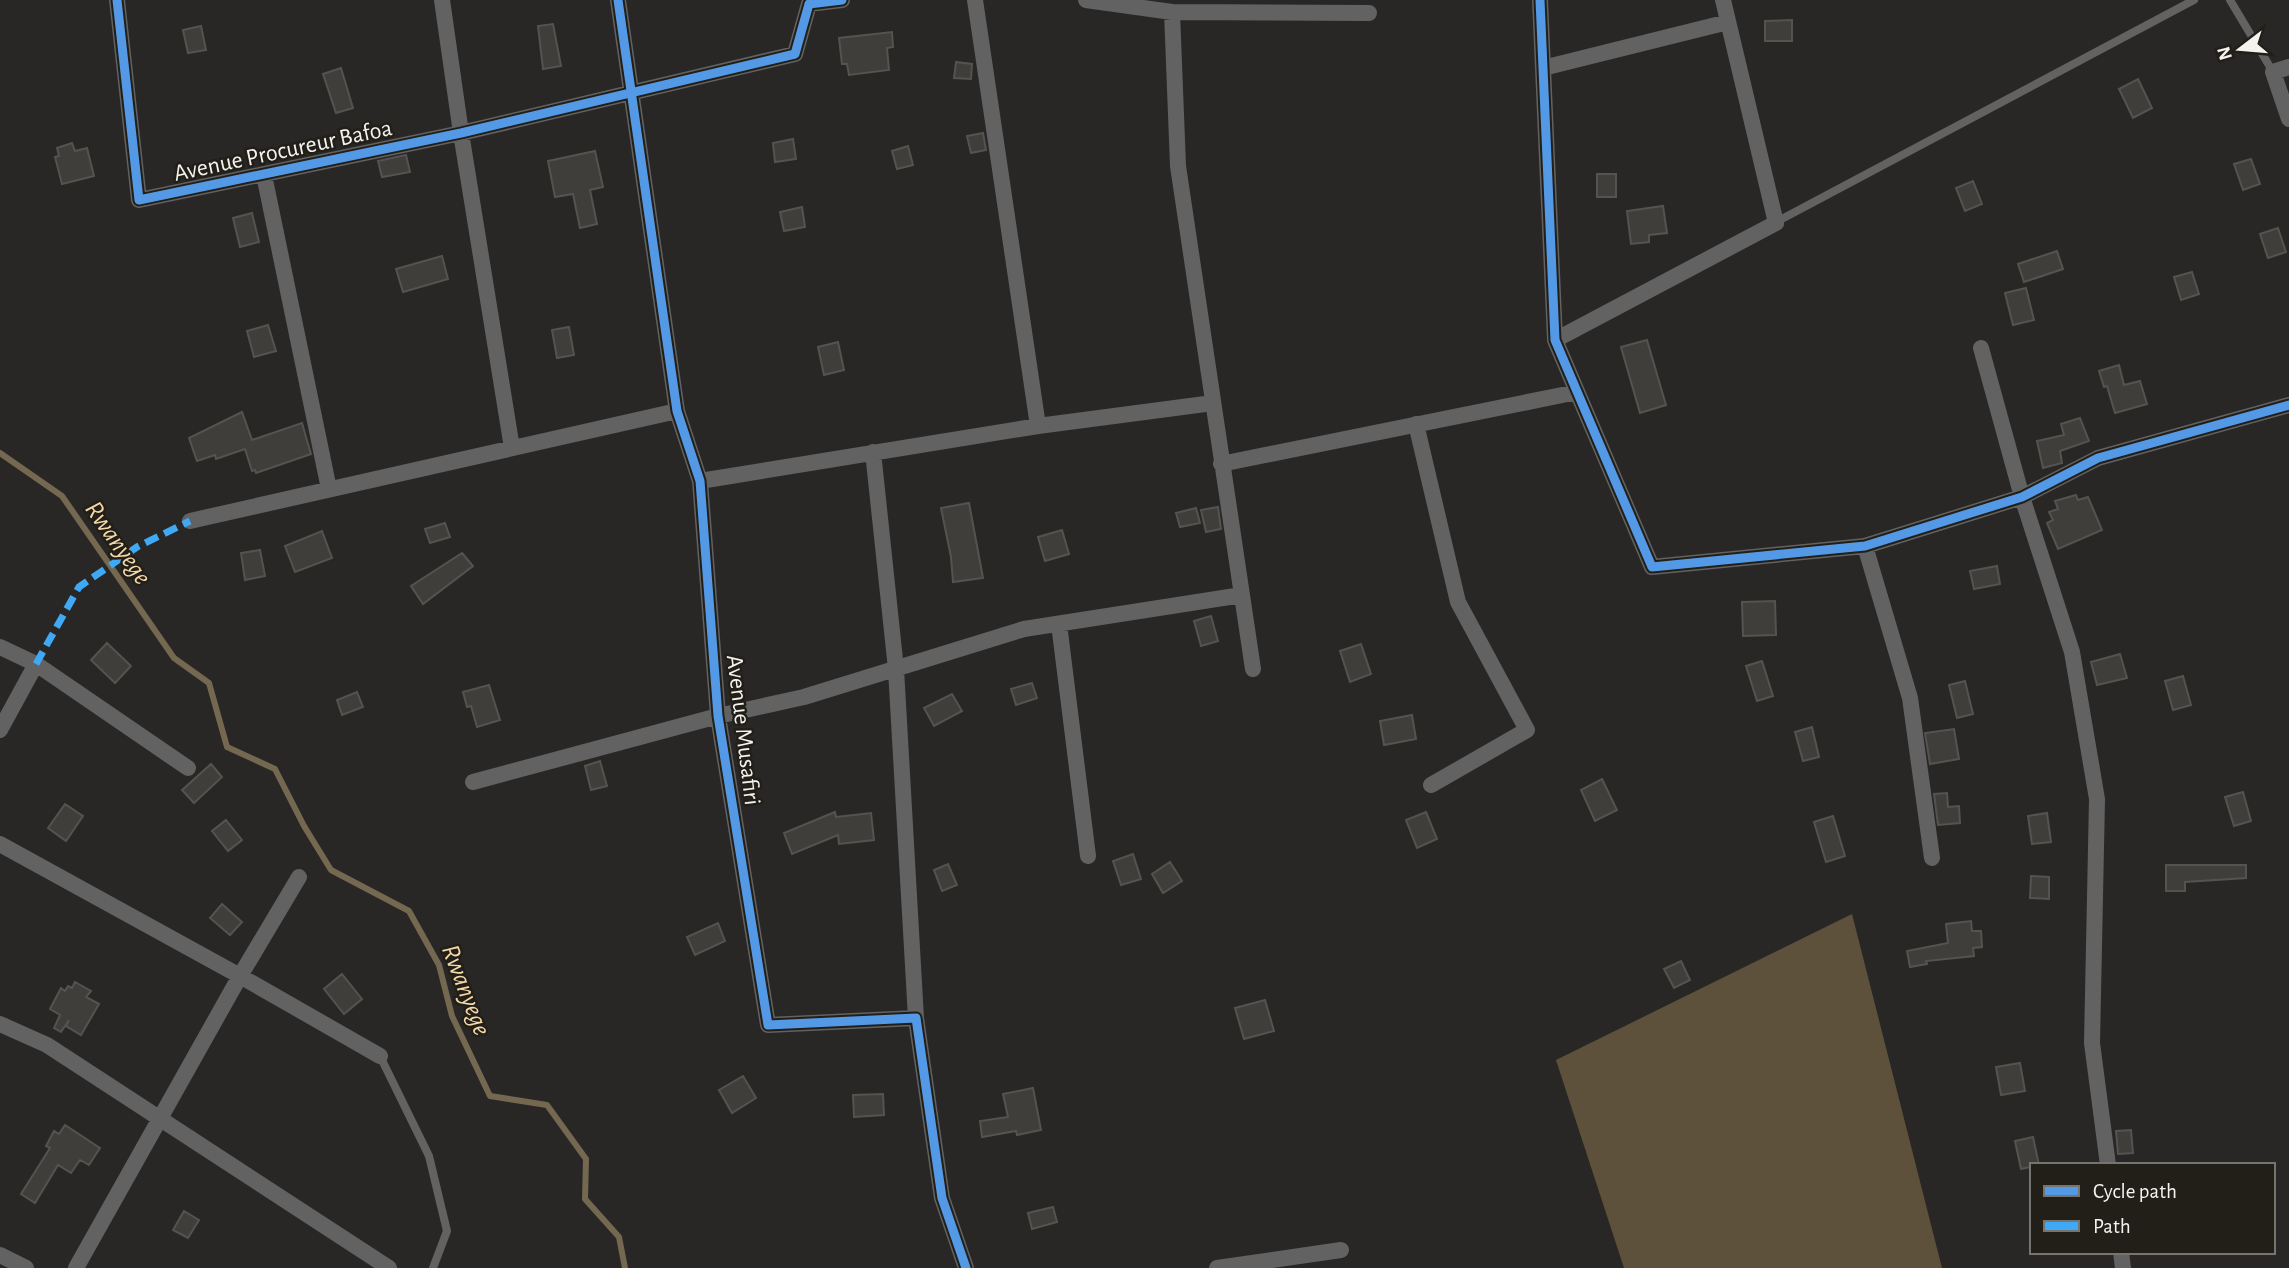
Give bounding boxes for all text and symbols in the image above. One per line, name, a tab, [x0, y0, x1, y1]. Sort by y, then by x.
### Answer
north arrow	[2205, 14, 2275, 84]
text: N	[2214, 44, 2236, 62]
street label: Avenue Procureur Bafoa	[172, 116, 394, 186]
water label: Rwanyege	[80, 497, 156, 590]
street label: Avenue Musafiri	[722, 653, 764, 807]
water label: Rwanyege	[437, 941, 495, 1039]
legend	[2030, 1163, 2275, 1254]
text: Cycle path	[2093, 1181, 2177, 1202]
text: Path	[2093, 1216, 2131, 1237]

